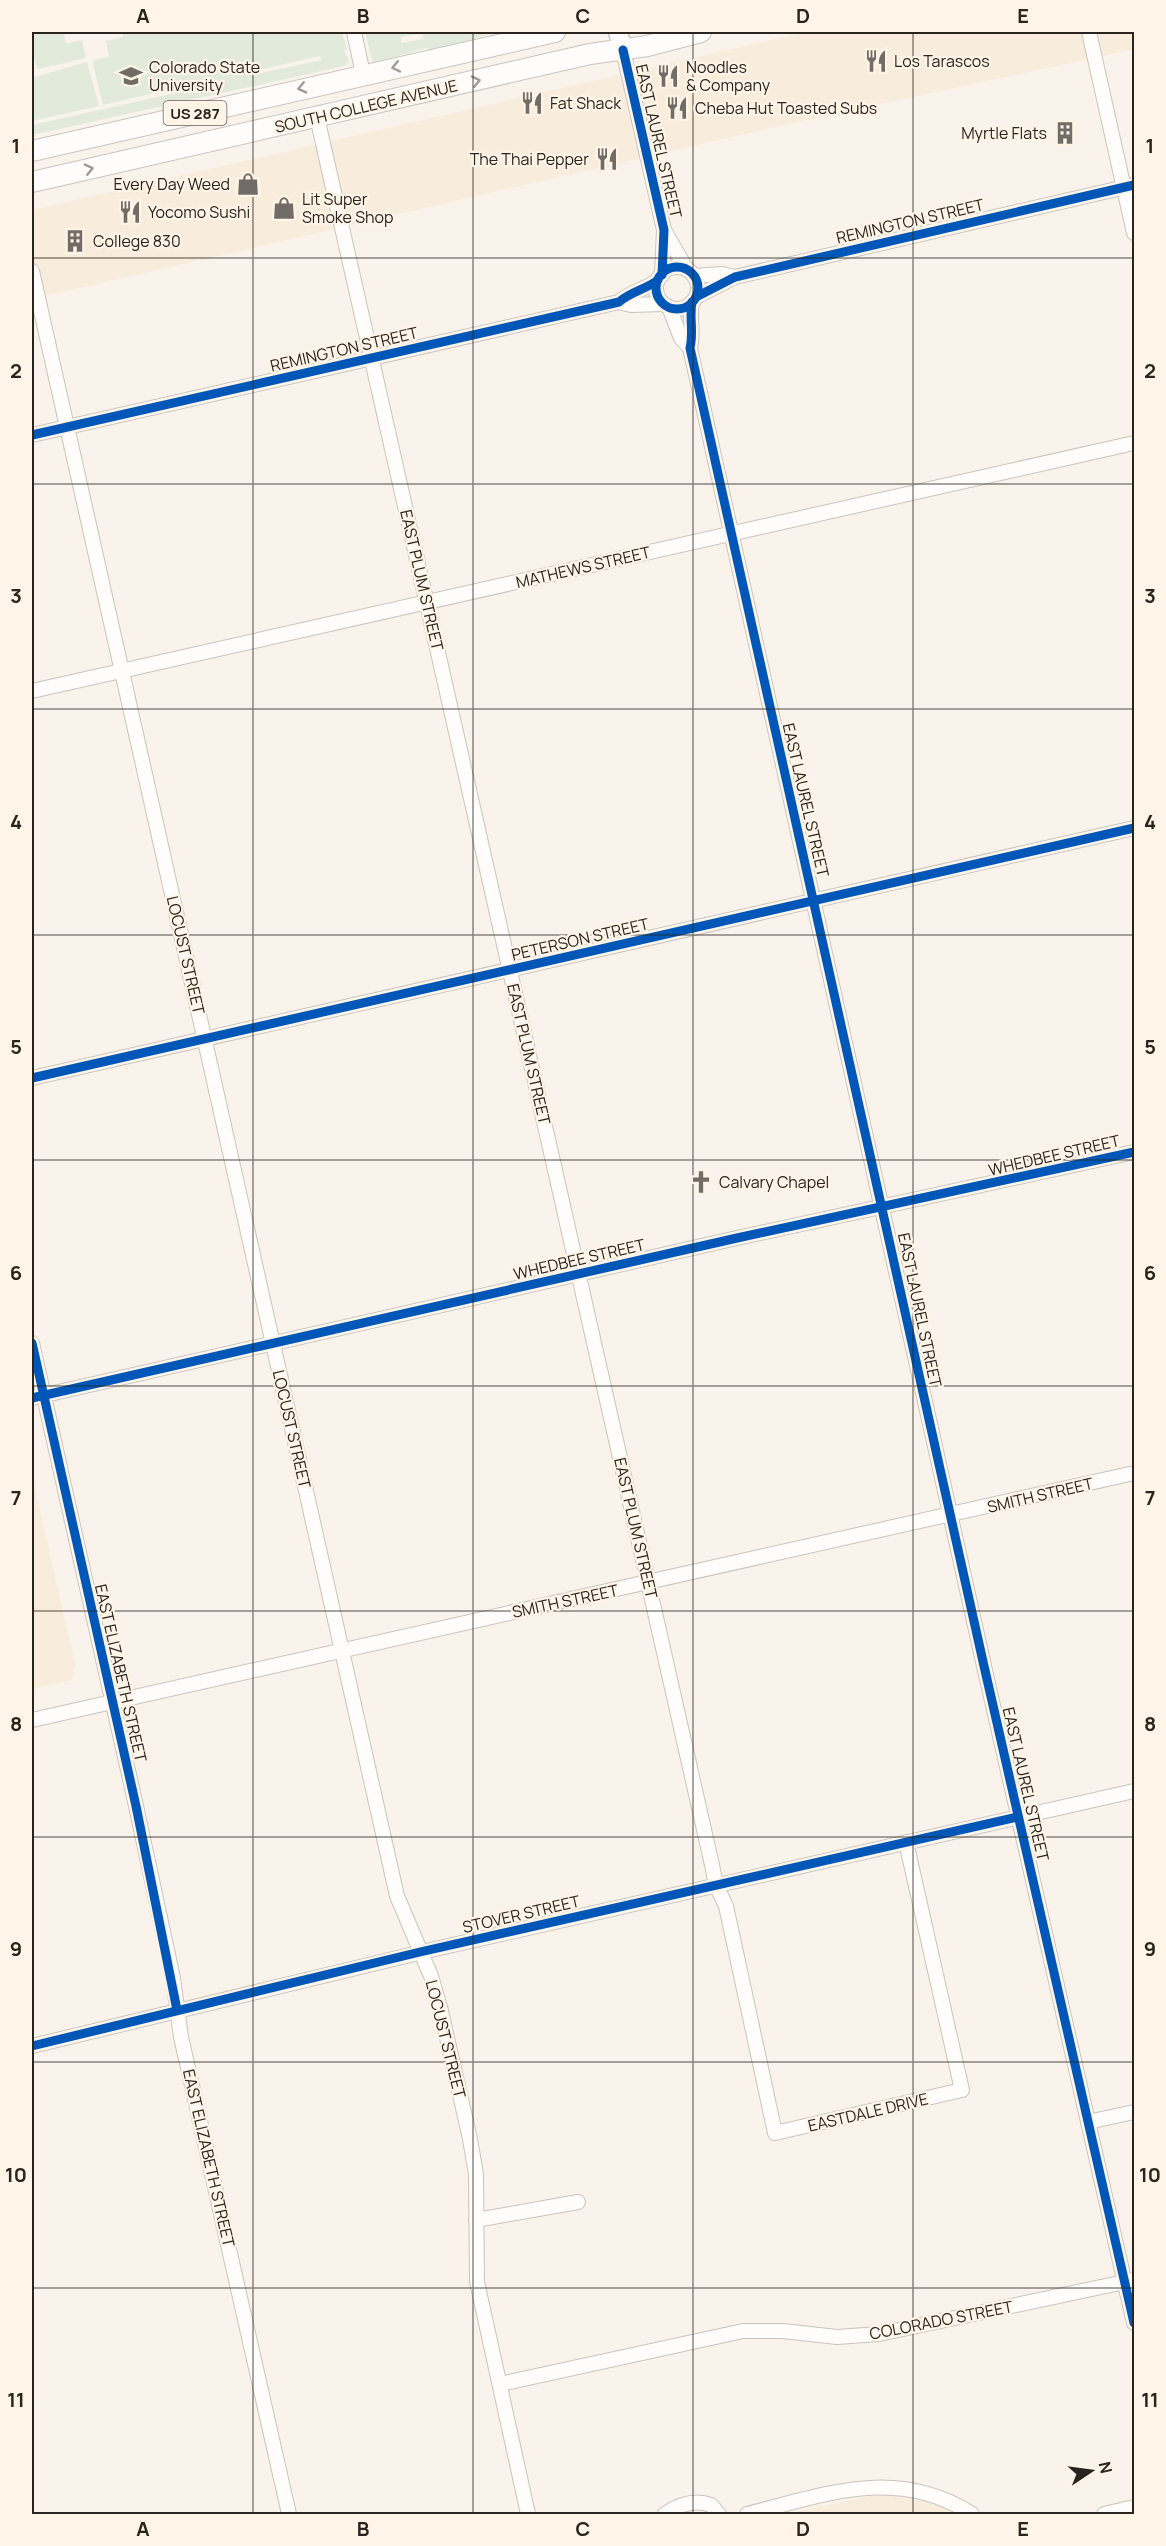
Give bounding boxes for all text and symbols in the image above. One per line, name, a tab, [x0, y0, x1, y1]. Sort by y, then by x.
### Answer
text: A	[136, 2, 150, 29]
text: B	[357, 2, 370, 29]
text: C	[576, 2, 590, 29]
text: D	[796, 2, 810, 29]
text: E	[1017, 2, 1029, 29]
restaurant icon: Los Tarascos	[863, 48, 889, 74]
place label: Los Tarascos	[894, 50, 990, 72]
place label: Colorado State University	[149, 56, 260, 96]
place label: Noodles & Company	[686, 56, 771, 96]
one-way arrow	[391, 60, 401, 73]
street label: EAST LAUREL STREET	[631, 62, 688, 221]
school or university icon: Colorado State University	[118, 63, 144, 89]
restaurant icon: Noodles & Company	[655, 63, 681, 89]
street label: SOUTH COLLEGE AVENUE	[272, 74, 460, 138]
one-way arrow	[471, 75, 481, 88]
one-way arrow	[297, 81, 307, 94]
restaurant icon: Fat Shack	[519, 90, 545, 116]
place label: Fat Shack	[550, 92, 622, 114]
restaurant icon: Cheba Hut Toasted Subs	[664, 95, 690, 121]
place label: Cheba Hut Toasted Subs	[695, 97, 877, 119]
road number: US 287	[164, 101, 226, 125]
building icon: Myrtle Flats	[1052, 120, 1078, 146]
place label: Myrtle Flats	[961, 122, 1047, 144]
text: 1	[12, 132, 20, 159]
text: 1	[1146, 132, 1154, 159]
restaurant icon: The Thai Pepper	[594, 146, 620, 172]
place label: The Thai Pepper	[470, 148, 589, 170]
one-way arrow	[83, 163, 93, 176]
shop icon: Every Day Weed	[235, 171, 261, 197]
place label: Every Day Weed	[113, 173, 230, 195]
place label: Lit Super Smoke Shop	[302, 188, 393, 228]
street label: REMINGTON STREET	[834, 193, 986, 249]
shop icon: Lit Super Smoke Shop	[271, 195, 297, 221]
restaurant icon: Yocomo Sushi	[117, 199, 143, 225]
place label: Yocomo Sushi	[148, 201, 250, 223]
building icon: College 830	[62, 228, 88, 254]
place label: College 830	[93, 230, 181, 252]
street label: REMINGTON STREET	[268, 321, 420, 377]
text: 2	[10, 357, 22, 384]
text: 2	[1144, 357, 1156, 384]
street label: EAST PLUM STREET	[395, 507, 449, 653]
street label: MATHEWS STREET	[514, 541, 653, 593]
text: 3	[10, 582, 22, 609]
text: 3	[1144, 582, 1156, 609]
street label: EAST LAUREL STREET	[778, 721, 835, 880]
text: 4	[10, 808, 22, 835]
text: 4	[1144, 808, 1156, 835]
street label: LOCUST STREET	[162, 894, 210, 1017]
street label: PETERSON STREET	[509, 912, 651, 966]
street label: EAST PLUM STREET	[502, 981, 556, 1127]
text: 5	[10, 1033, 22, 1060]
text: 5	[1144, 1033, 1156, 1060]
street label: WHEDBEE STREET	[986, 1129, 1122, 1181]
church icon: Calvary Chapel	[688, 1169, 714, 1195]
place label: Calvary Chapel	[719, 1171, 829, 1193]
street label: EAST LAUREL STREET	[893, 1231, 947, 1390]
street label: WHEDBEE STREET	[511, 1233, 647, 1285]
text: 6	[10, 1259, 22, 1286]
text: 6	[1144, 1259, 1156, 1286]
street label: LOCUST STREET	[268, 1368, 316, 1491]
street label: EAST PLUM STREET	[609, 1455, 663, 1601]
street label: SMITH STREET	[985, 1472, 1096, 1518]
text: 7	[11, 1484, 21, 1511]
text: 7	[1145, 1484, 1155, 1511]
street label: SMITH STREET	[510, 1579, 621, 1623]
street label: EAST ELIZABETH STREET	[90, 1582, 152, 1765]
street label: EAST LAUREL STREET	[998, 1705, 1055, 1864]
text: 8	[10, 1710, 22, 1737]
text: 8	[1144, 1710, 1156, 1737]
street label: STOVER STREET	[460, 1890, 582, 1938]
text: 9	[10, 1935, 22, 1962]
text: 9	[1144, 1935, 1156, 1962]
street label: LOCUST STREET	[421, 1978, 471, 2101]
street label: EAST ELIZABETH STREET	[178, 2067, 240, 2250]
street label: EASTDALE DRIVE	[806, 2087, 930, 2137]
text: 10	[5, 2161, 27, 2188]
text: 10	[1139, 2161, 1161, 2188]
street label: COLORADO STREET	[867, 2295, 1015, 2345]
text: 11	[7, 2386, 25, 2413]
text: 11	[1141, 2386, 1159, 2413]
north arrow	[1061, 2441, 1121, 2501]
text: N	[1094, 2460, 1118, 2476]
text: A	[136, 2515, 150, 2542]
text: B	[357, 2515, 370, 2542]
text: C	[576, 2515, 590, 2542]
text: D	[796, 2515, 810, 2542]
text: E	[1017, 2515, 1029, 2542]

